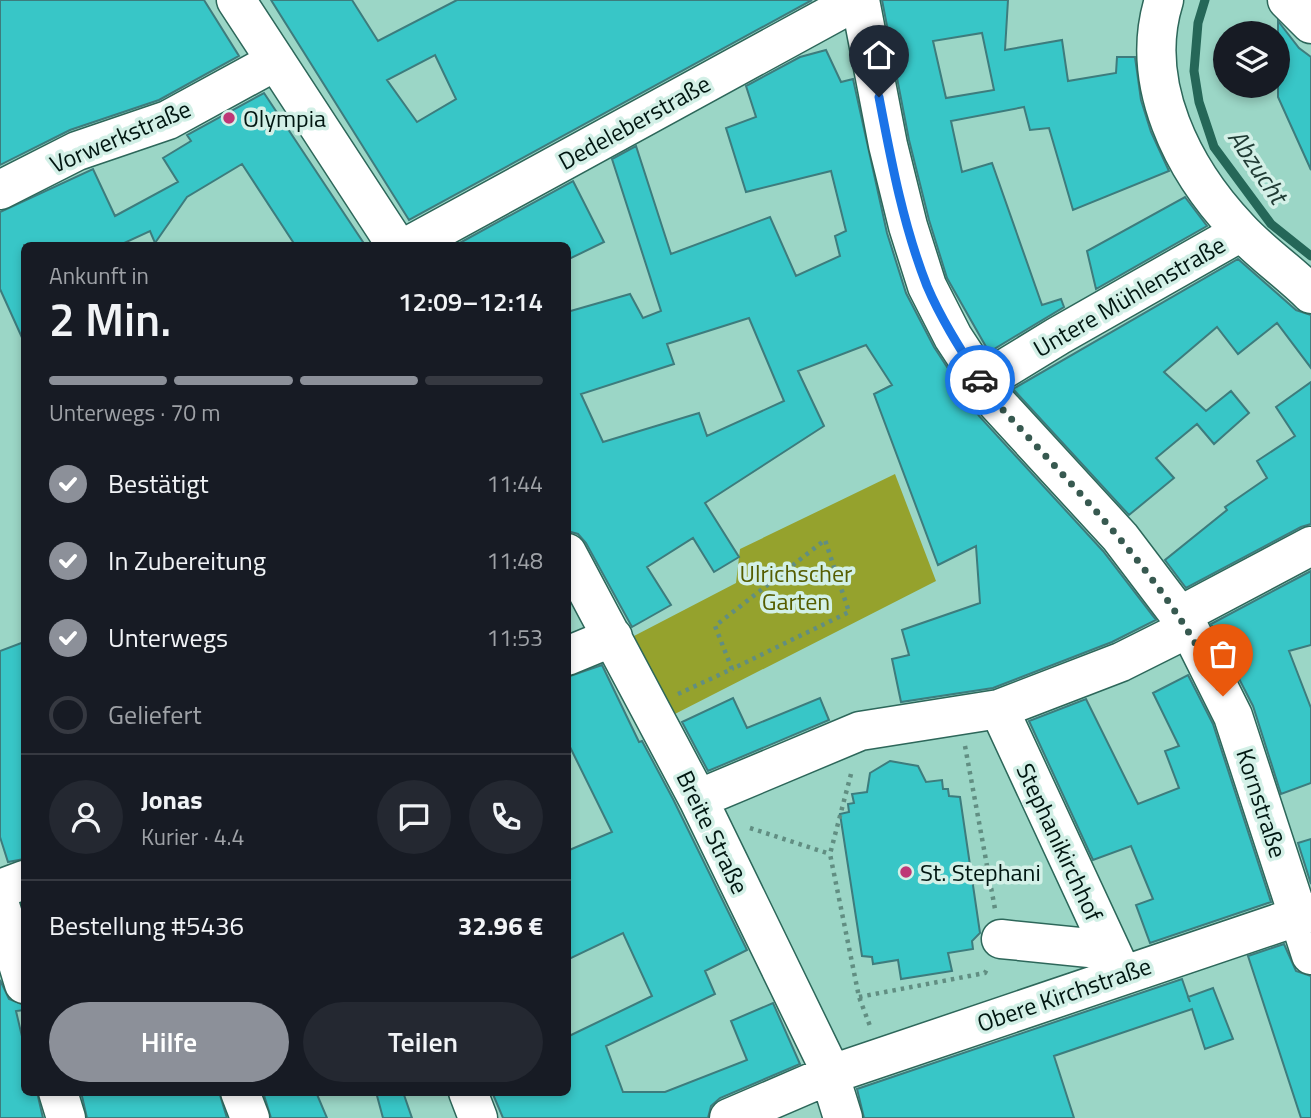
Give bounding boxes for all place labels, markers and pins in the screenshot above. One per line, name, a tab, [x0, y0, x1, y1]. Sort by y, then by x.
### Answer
pin	[849, 25, 909, 97]
place label: Olympia	[243, 100, 326, 136]
marker: Olympia	[221, 110, 237, 126]
pin	[1193, 624, 1253, 696]
place label: St. Stephani	[920, 854, 1041, 890]
marker: St. Stephani	[898, 864, 914, 880]

